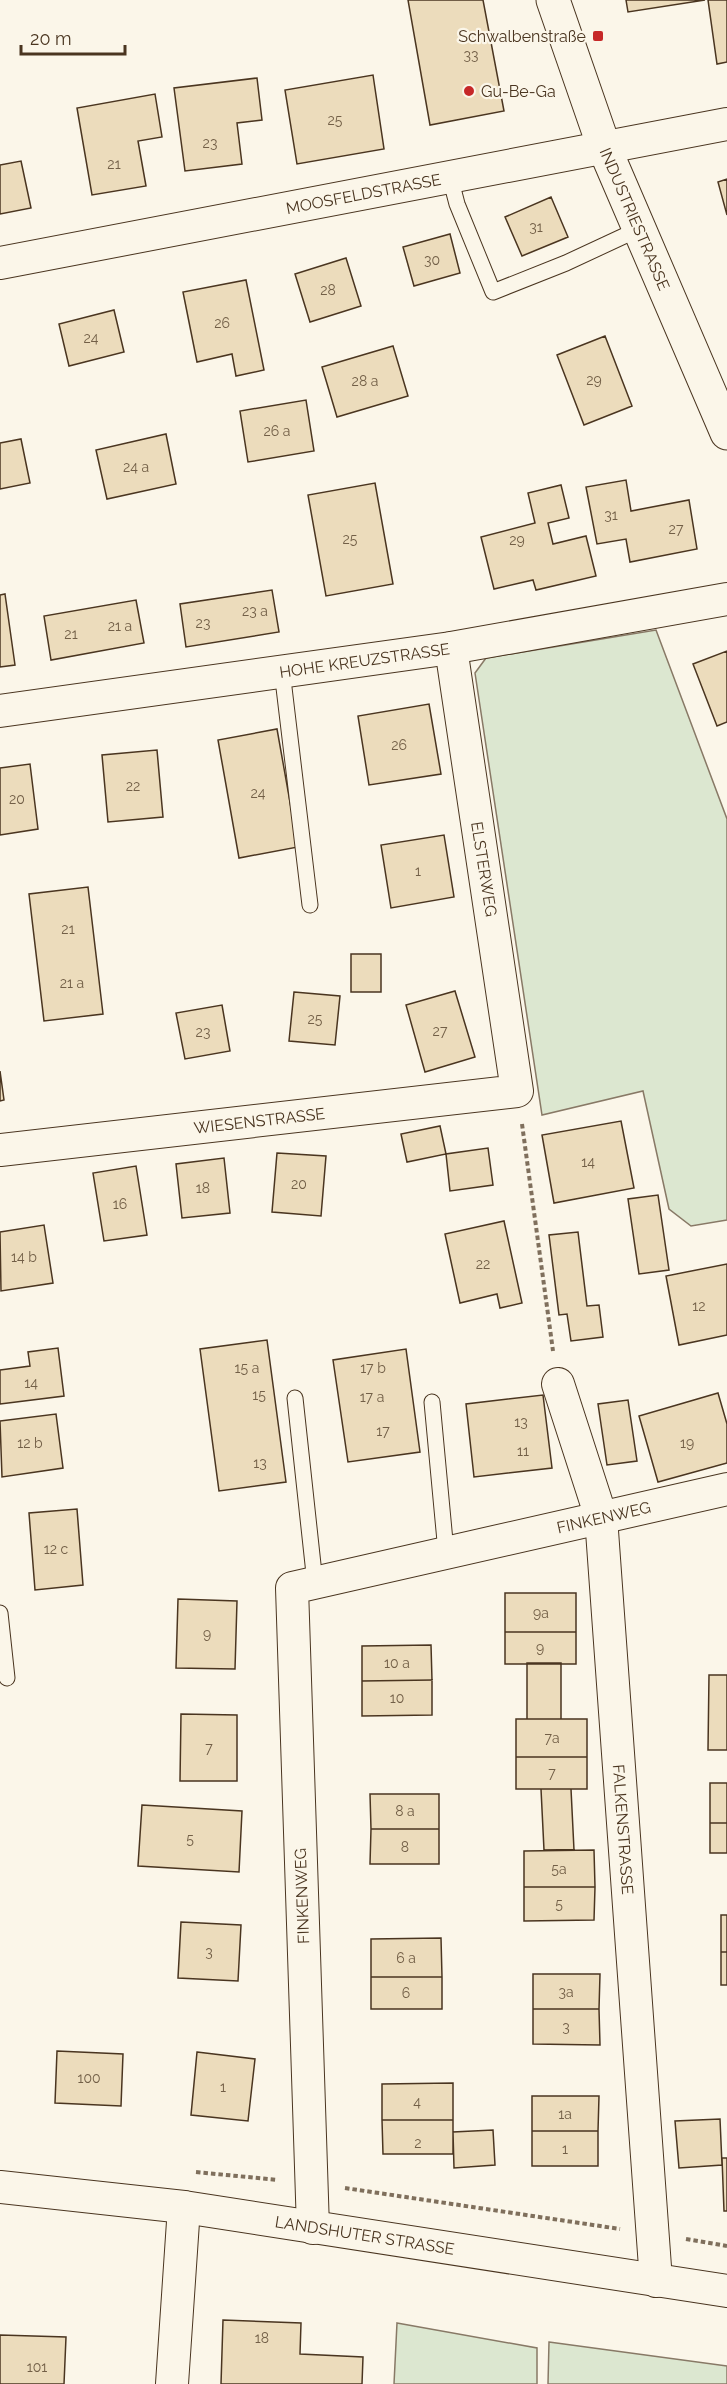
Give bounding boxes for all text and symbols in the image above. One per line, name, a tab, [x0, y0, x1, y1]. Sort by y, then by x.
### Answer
scale bar	[21, 18, 124, 56]
place label: Schwalbenstraße	[458, 27, 586, 46]
text: 20 m	[30, 28, 72, 49]
marker: Schwalbenstraße	[591, 29, 605, 43]
house number: 33	[464, 47, 478, 63]
place label: Gu-Be-Ga	[481, 82, 556, 101]
marker: Gu-Be-Ga	[462, 84, 476, 98]
house number: 25	[328, 112, 343, 128]
house number: 23	[203, 135, 217, 151]
street label: INDUSTRIESTRASSE	[596, 145, 674, 293]
house number: 21	[107, 156, 121, 172]
street label: MOOSFELDSTRASSE	[284, 169, 443, 218]
house number: 31	[529, 219, 543, 235]
house number: 30	[424, 252, 440, 268]
house number: 28	[320, 282, 336, 298]
house number: 26	[214, 315, 230, 331]
house number: 24	[84, 330, 99, 346]
house number: 29	[586, 372, 602, 388]
house number: 28 a	[352, 373, 378, 389]
house number: 26 a	[264, 423, 290, 439]
house number: 24 a	[123, 459, 149, 475]
house number: 31	[604, 507, 618, 523]
house number: 27	[669, 521, 684, 537]
house number: 25	[343, 531, 358, 547]
house number: 29	[509, 532, 525, 548]
house number: 23 a	[242, 603, 268, 619]
house number: 23	[196, 615, 210, 631]
house number: 21 a	[108, 618, 132, 634]
house number: 21	[64, 626, 78, 642]
street label: HOHE KREUZSTRASSE	[278, 639, 451, 681]
house number: 26	[391, 737, 407, 753]
house number: 22	[126, 778, 140, 794]
house number: 24	[251, 785, 266, 801]
house number: 20	[9, 791, 25, 807]
street label: ELSTERWEG	[467, 820, 501, 918]
house number: 1	[415, 863, 421, 879]
house number: 21	[61, 921, 75, 937]
house number: 21 a	[60, 975, 84, 991]
house number: 25	[308, 1011, 323, 1027]
house number: 27	[433, 1023, 448, 1039]
house number: 23	[196, 1024, 210, 1040]
street label: WIESENSTRASSE	[193, 1103, 326, 1137]
house number: 14	[581, 1154, 595, 1170]
house number: 20	[291, 1176, 307, 1192]
house number: 18	[196, 1180, 210, 1196]
house number: 16	[113, 1196, 127, 1212]
house number: 14 b	[11, 1249, 37, 1265]
house number: 22	[476, 1256, 490, 1272]
house number: 12	[692, 1298, 706, 1314]
house number: 15 a	[235, 1360, 259, 1376]
house number: 17 b	[360, 1360, 386, 1376]
house number: 14	[24, 1375, 38, 1391]
house number: 15	[252, 1387, 266, 1403]
house number: 17 a	[360, 1389, 384, 1405]
house number: 13	[514, 1414, 528, 1430]
house number: 17	[376, 1423, 390, 1439]
house number: 12 b	[17, 1435, 43, 1451]
house number: 19	[680, 1435, 694, 1451]
house number: 11	[517, 1443, 529, 1459]
house number: 13	[253, 1455, 267, 1471]
street label: FINKENWEG	[555, 1497, 653, 1537]
house number: 12 c	[44, 1541, 69, 1557]
house number: 9a	[533, 1605, 549, 1621]
house number: 9	[203, 1626, 211, 1642]
house number: 9	[536, 1640, 544, 1656]
house number: 10 a	[384, 1655, 410, 1671]
house number: 10	[390, 1690, 404, 1706]
house number: 7a	[544, 1730, 560, 1746]
house number: 7	[205, 1740, 213, 1756]
street label: FALKENSTRASSE	[609, 1764, 638, 1896]
house number: 7	[548, 1765, 556, 1781]
house number: 8 a	[395, 1803, 415, 1819]
house number: 5	[186, 1831, 194, 1847]
house number: 8	[401, 1839, 409, 1855]
street label: FINKENWEG	[291, 1848, 313, 1944]
house number: 5a	[551, 1861, 567, 1877]
house number: 5	[555, 1896, 563, 1912]
house number: 3	[205, 1944, 213, 1960]
house number: 6 a	[396, 1950, 416, 1966]
house number: 3a	[558, 1984, 574, 2000]
house number: 6	[402, 1985, 410, 2001]
house number: 3	[562, 2019, 570, 2035]
house number: 100	[77, 2070, 101, 2086]
house number: 1	[220, 2079, 226, 2095]
house number: 4	[413, 2094, 421, 2110]
house number: 1a	[558, 2106, 572, 2122]
house number: 2	[414, 2135, 422, 2151]
house number: 1	[562, 2141, 568, 2157]
street label: LANDSHUTER STRASSE	[274, 2212, 456, 2258]
house number: 18	[255, 2330, 269, 2346]
house number: 101	[27, 2359, 47, 2375]

